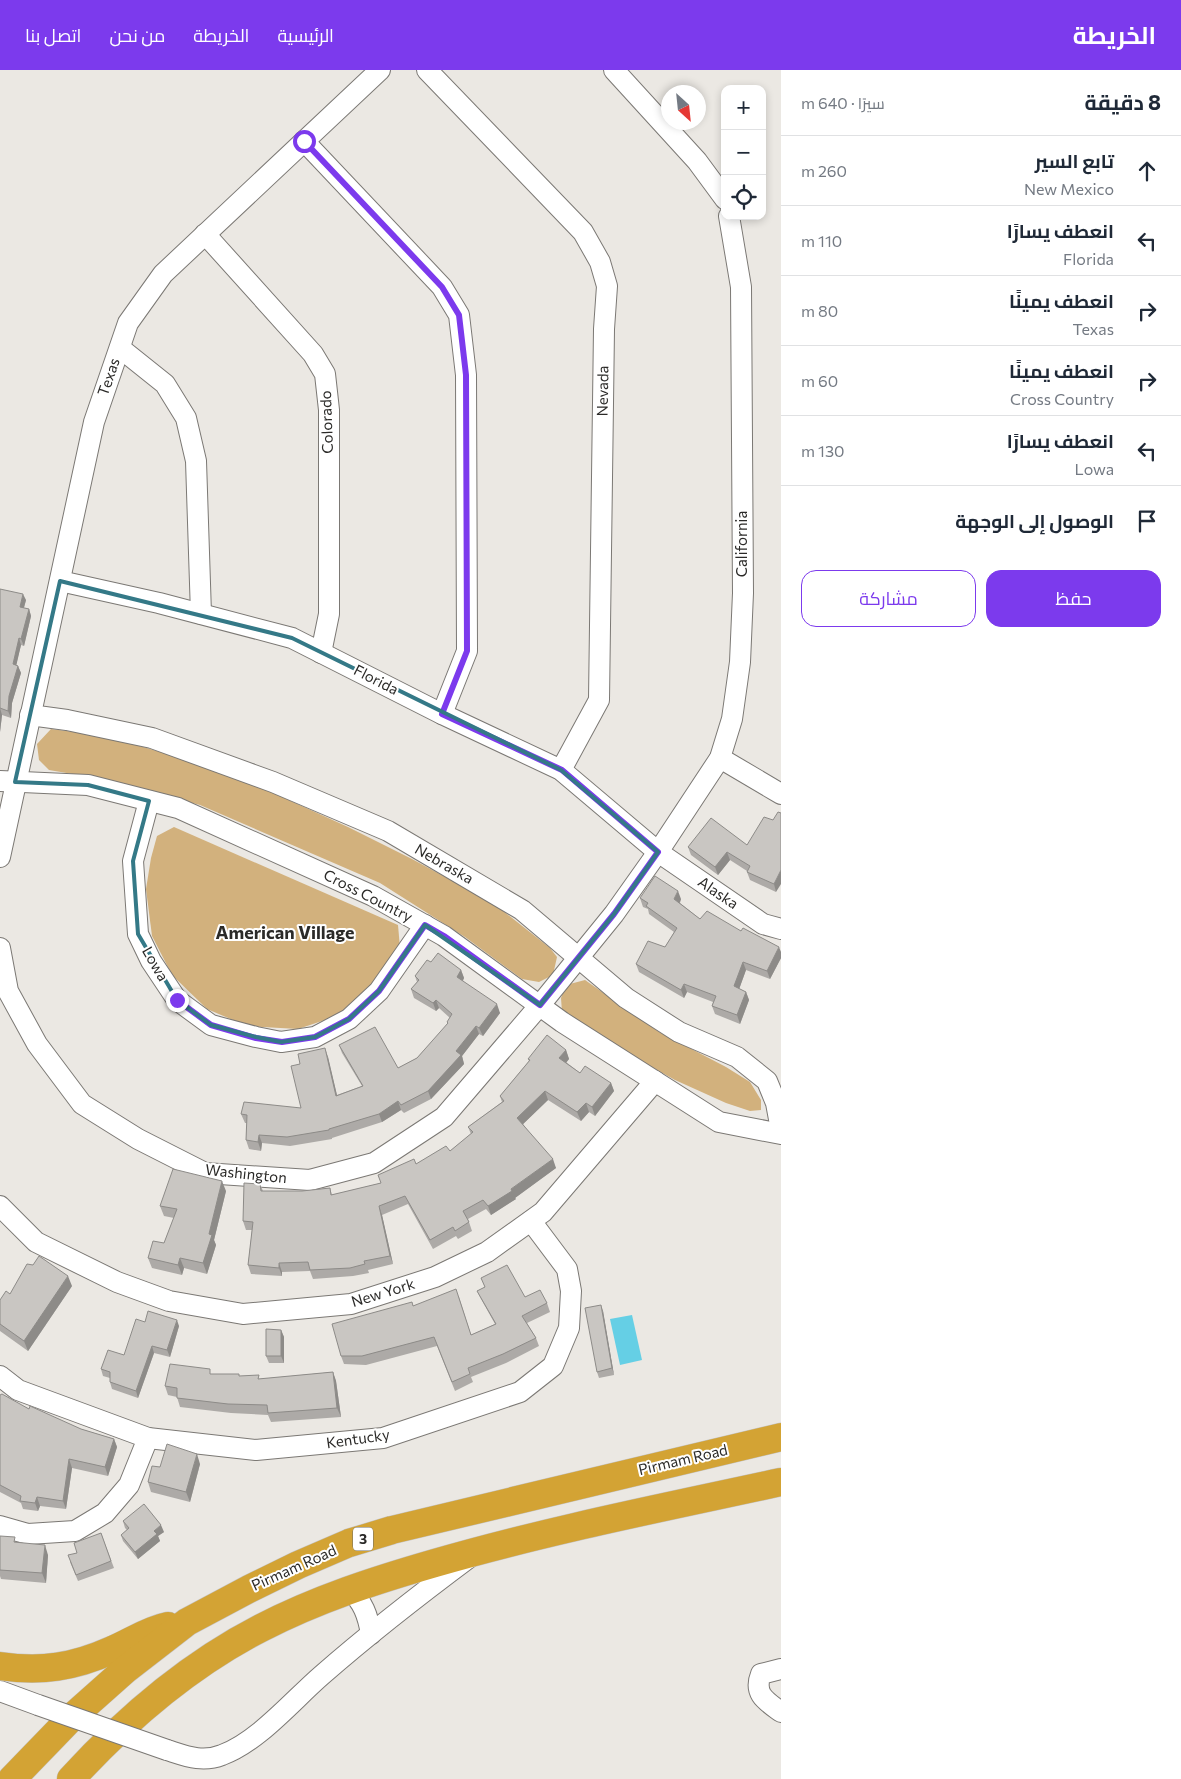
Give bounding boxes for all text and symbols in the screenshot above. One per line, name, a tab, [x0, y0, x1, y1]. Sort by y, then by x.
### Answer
text: الخريطة	[1073, 20, 1156, 49]
text: اتصل بنا	[25, 24, 81, 46]
text: من نحن	[109, 24, 165, 46]
text: الخريطة	[193, 24, 249, 46]
text: الرئيسية	[277, 24, 334, 46]
north arrow	[661, 85, 706, 130]
map controls	[721, 85, 766, 220]
button: +	[721, 85, 766, 130]
text: 8 دقيقة	[1085, 89, 1161, 114]
text: سيرًا · 640 m	[801, 93, 885, 112]
route start	[293, 130, 316, 153]
button: −	[721, 130, 766, 175]
text: تابع السير	[1035, 149, 1114, 172]
icon: ahead	[1133, 157, 1161, 185]
text: 260 m	[801, 161, 847, 180]
button: locate	[721, 175, 766, 220]
text: New Mexico	[1024, 179, 1114, 198]
text: انعطف يسارًا	[1007, 219, 1114, 242]
icon: left	[1133, 227, 1161, 255]
text: 110 m	[801, 231, 842, 250]
text: Florida	[1063, 249, 1114, 268]
text: انعطف يمينًا	[1009, 289, 1114, 312]
icon: right	[1133, 297, 1161, 325]
text: 80 m	[801, 301, 838, 320]
text: Texas	[1072, 319, 1114, 338]
street label: Texas	[93, 355, 123, 398]
text: انعطف يمينًا	[1009, 359, 1114, 382]
street label: Nevada	[593, 365, 611, 417]
icon: right	[1133, 367, 1161, 395]
text: 60 m	[801, 371, 838, 390]
text: Cross Country	[1010, 389, 1114, 408]
street label: Colorado	[316, 390, 336, 454]
text: انعطف يسارًا	[1007, 429, 1114, 452]
icon: left	[1133, 437, 1161, 465]
text: 130 m	[801, 441, 844, 460]
text: Lowa	[1075, 459, 1114, 478]
icon: arrive	[1133, 507, 1161, 535]
text: الوصول إلى الوجهة	[955, 509, 1114, 532]
street label: California	[732, 511, 750, 577]
button: مشاركة	[801, 570, 976, 627]
button: حفظ	[986, 570, 1161, 627]
street label: Florida	[351, 660, 402, 698]
street label: Nebraska	[412, 839, 477, 887]
street label: Cross Country	[321, 865, 416, 925]
street label: Alaska	[695, 872, 742, 912]
district label: American Village	[216, 921, 354, 943]
street label: Lowa	[139, 943, 173, 984]
route end	[166, 989, 189, 1012]
street label: Washington	[204, 1160, 288, 1186]
street label: New York	[349, 1274, 417, 1310]
street label: Kentucky	[325, 1425, 391, 1451]
street label: Pirmam Road	[636, 1440, 729, 1478]
road number: 3	[353, 1528, 373, 1550]
street label: Pirmam Road	[248, 1540, 339, 1594]

